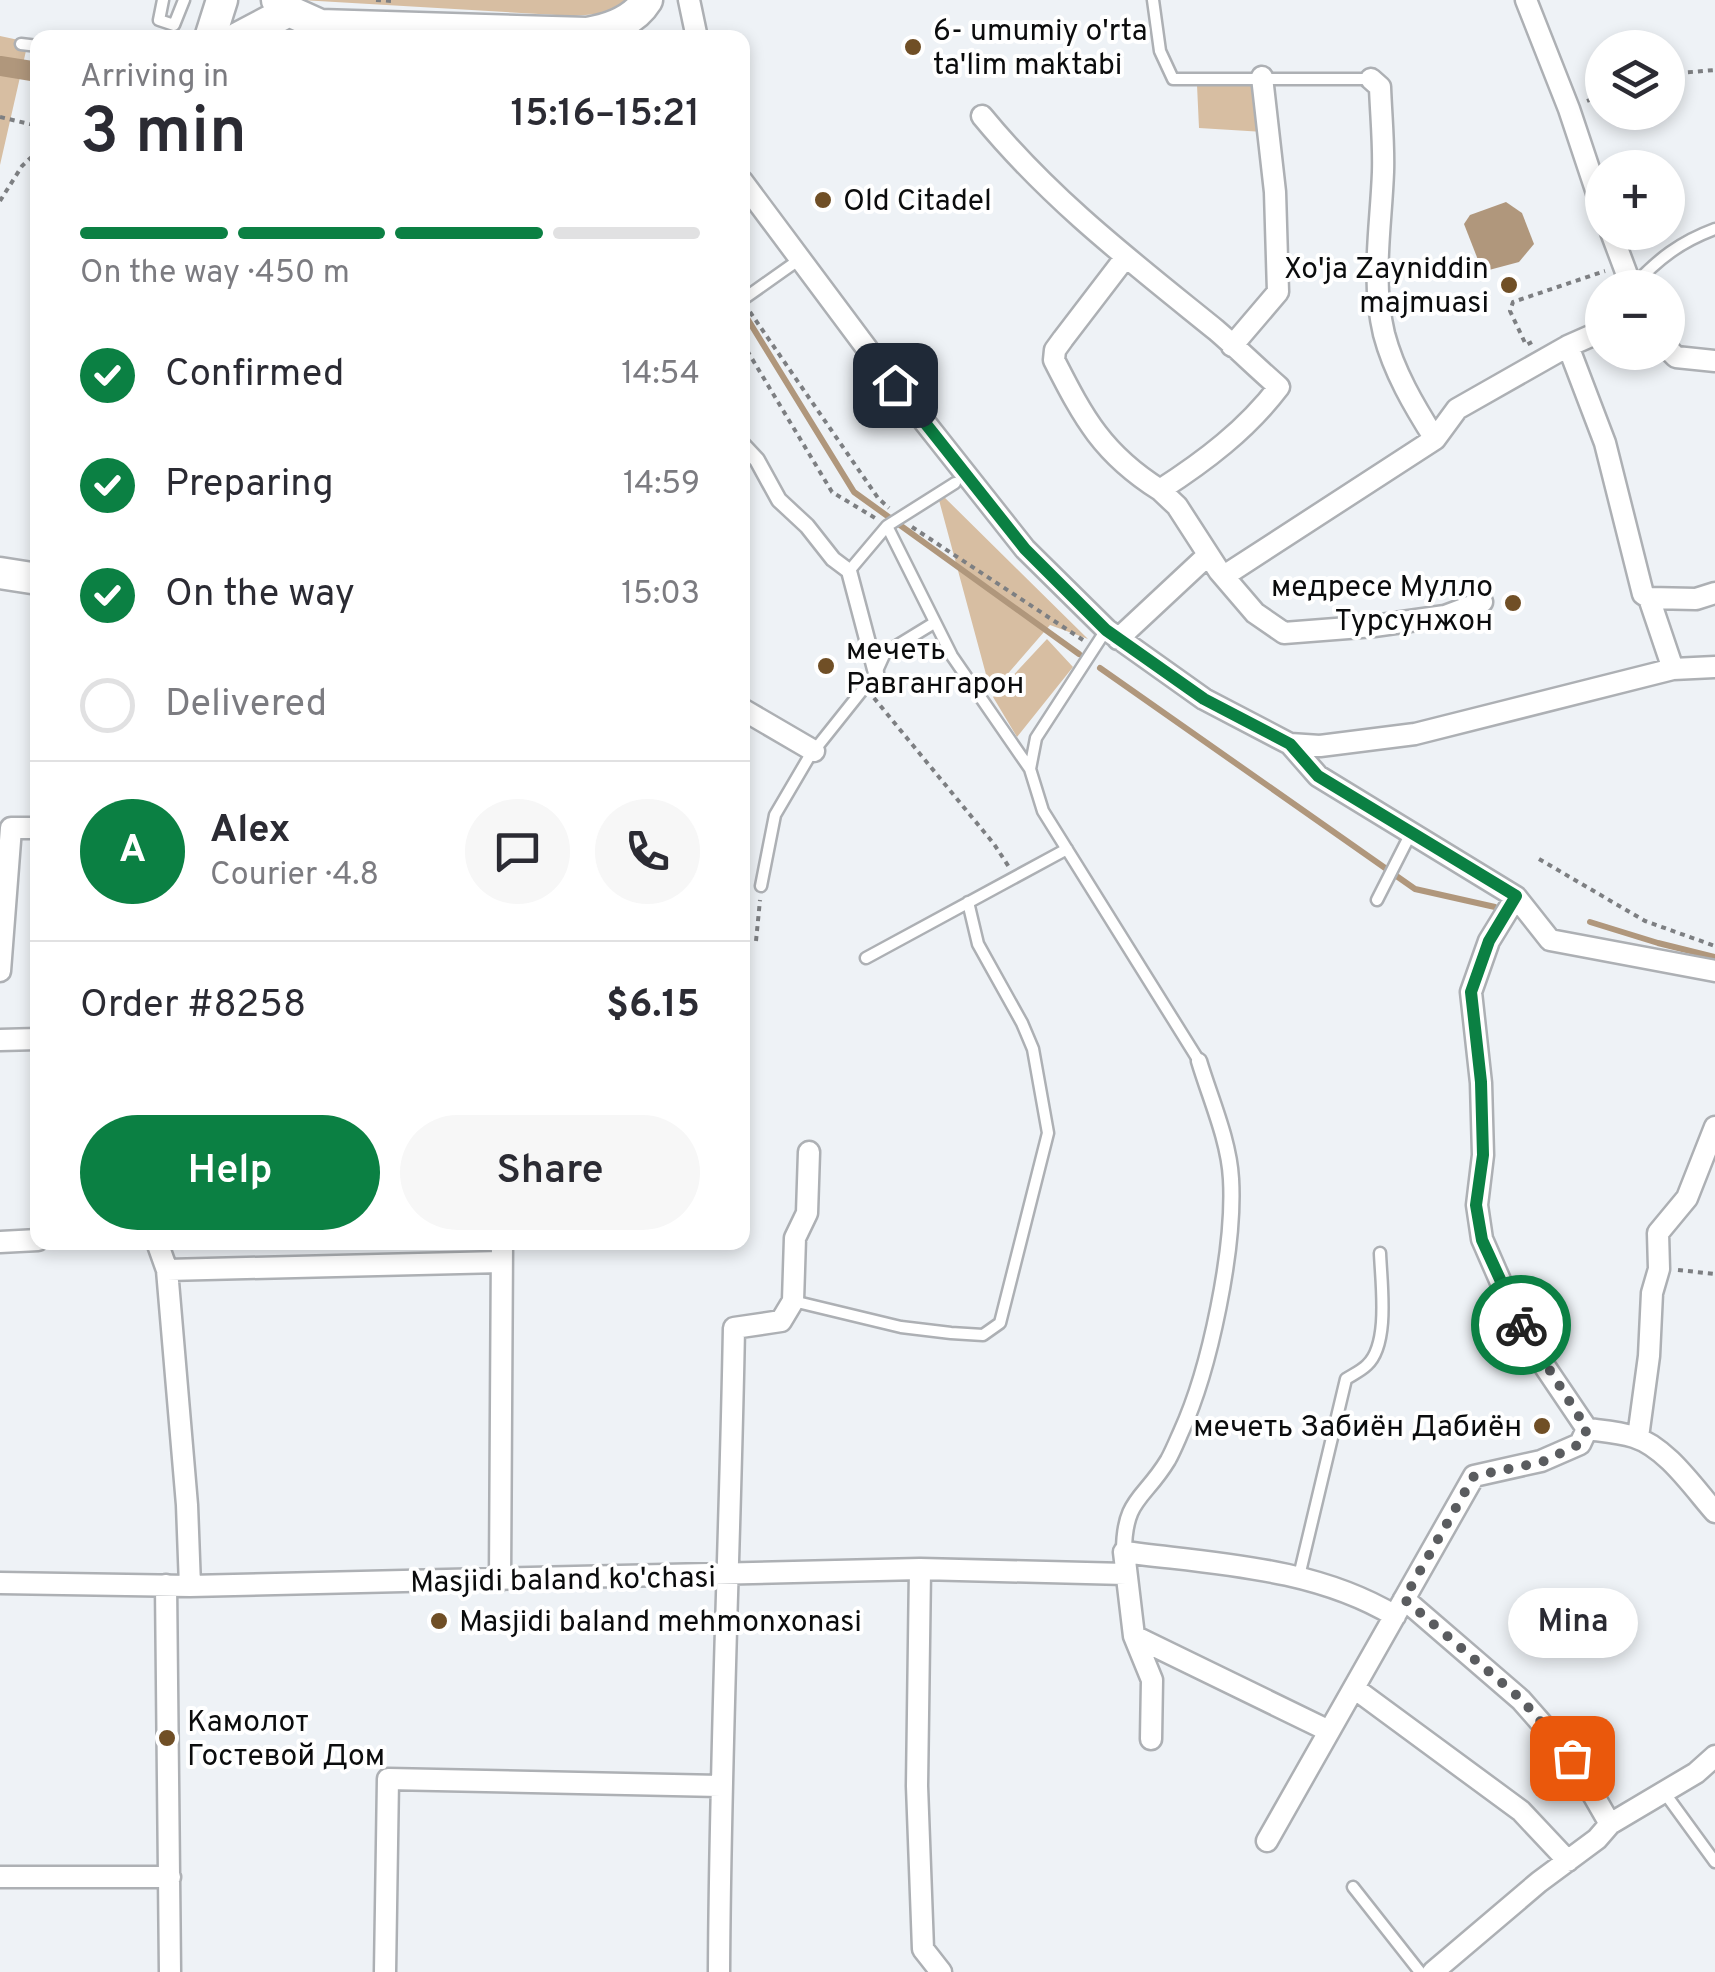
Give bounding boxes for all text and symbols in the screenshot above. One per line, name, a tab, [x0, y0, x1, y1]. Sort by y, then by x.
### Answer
place label: 6- umumiy o'rta ta'lim maktabi	[933, 14, 1148, 85]
map controls	[1585, 30, 1685, 370]
button: layers	[1585, 30, 1685, 130]
marker: 6- umumiy o'rta ta'lim maktabi	[902, 36, 924, 58]
text: Arriving in	[80, 58, 229, 98]
text: 15:16–15:21	[510, 91, 700, 140]
text: 3 min	[80, 94, 247, 176]
button: +	[1585, 150, 1685, 250]
place label: Old Citadel	[843, 184, 992, 221]
marker: Old Citadel	[812, 189, 834, 211]
place label: Xo'ja Zayniddin majmuasi	[1284, 252, 1489, 323]
text: On the way · 450 m	[80, 254, 350, 294]
button: −	[1585, 270, 1685, 370]
marker: Xo'ja Zayniddin majmuasi	[1498, 274, 1520, 296]
pin	[853, 343, 938, 428]
icon: check	[80, 348, 135, 403]
text: Confirmed	[165, 351, 344, 400]
text: 14:54	[621, 355, 700, 395]
icon: home	[868, 358, 923, 413]
icon: check	[80, 458, 135, 513]
text: Preparing	[165, 461, 334, 510]
text: 14:59	[623, 465, 700, 505]
icon: check	[80, 568, 135, 623]
place label: медресе Мулло Турсунжон	[1271, 570, 1493, 641]
text: On the way	[165, 571, 355, 620]
text: 15:03	[621, 575, 700, 615]
marker: медресе Мулло Турсунжон	[1502, 592, 1524, 614]
place label: мечеть Равгангарон	[846, 633, 1024, 704]
marker: мечеть Равгангарон	[815, 655, 837, 677]
text: Delivered	[165, 681, 327, 730]
button: chat	[465, 799, 570, 904]
button: phone	[595, 799, 700, 904]
text: Alex	[210, 807, 290, 856]
text: A	[119, 827, 146, 876]
text: Courier · 4.8	[210, 856, 379, 896]
text: Order #8258	[80, 982, 306, 1031]
text: $6.15	[606, 982, 700, 1031]
button: Help	[80, 1115, 380, 1230]
button: Share	[400, 1115, 700, 1230]
courier	[1471, 1275, 1571, 1375]
icon: bike	[1494, 1298, 1549, 1353]
place label: мечеть Забиён Дабиён	[1193, 1410, 1522, 1447]
marker: мечеть Забиён Дабиён	[1531, 1415, 1553, 1437]
street label: Masjidi baland ko'chasi	[410, 1560, 716, 1603]
callout: Mina	[1507, 1588, 1637, 1658]
text: Mina	[1538, 1603, 1608, 1643]
place label: Masjidi baland mehmonxonasi	[459, 1605, 862, 1642]
marker: Masjidi baland mehmonxonasi	[428, 1610, 450, 1632]
place label: Камолот Гостевой Дом	[187, 1705, 385, 1776]
pin	[1530, 1716, 1615, 1801]
marker: Камолот Гостевой Дом	[156, 1727, 178, 1749]
icon: bag	[1545, 1731, 1600, 1786]

